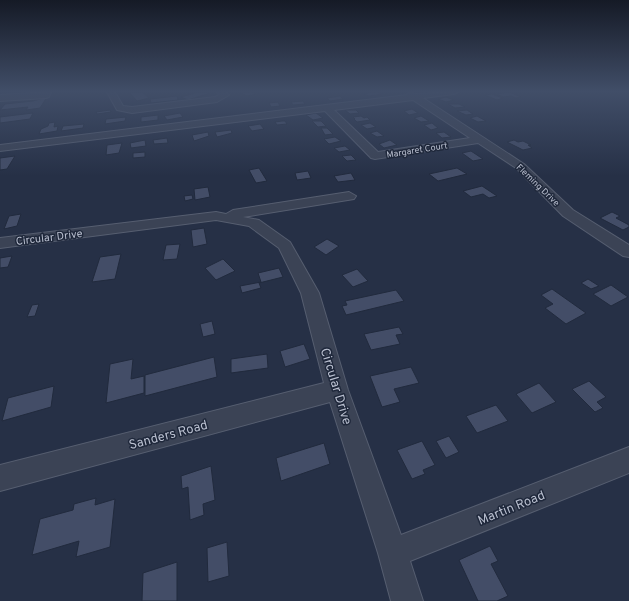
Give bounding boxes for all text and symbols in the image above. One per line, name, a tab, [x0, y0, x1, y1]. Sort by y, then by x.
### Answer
street label: Margaret Court	[386, 140, 448, 161]
street label: Fleming Drive	[514, 162, 562, 209]
street label: Circular Drive	[15, 227, 83, 249]
street label: Circular Drive	[316, 346, 354, 427]
street label: Sanders Road	[127, 418, 210, 454]
street label: Martin Road	[476, 488, 548, 530]

